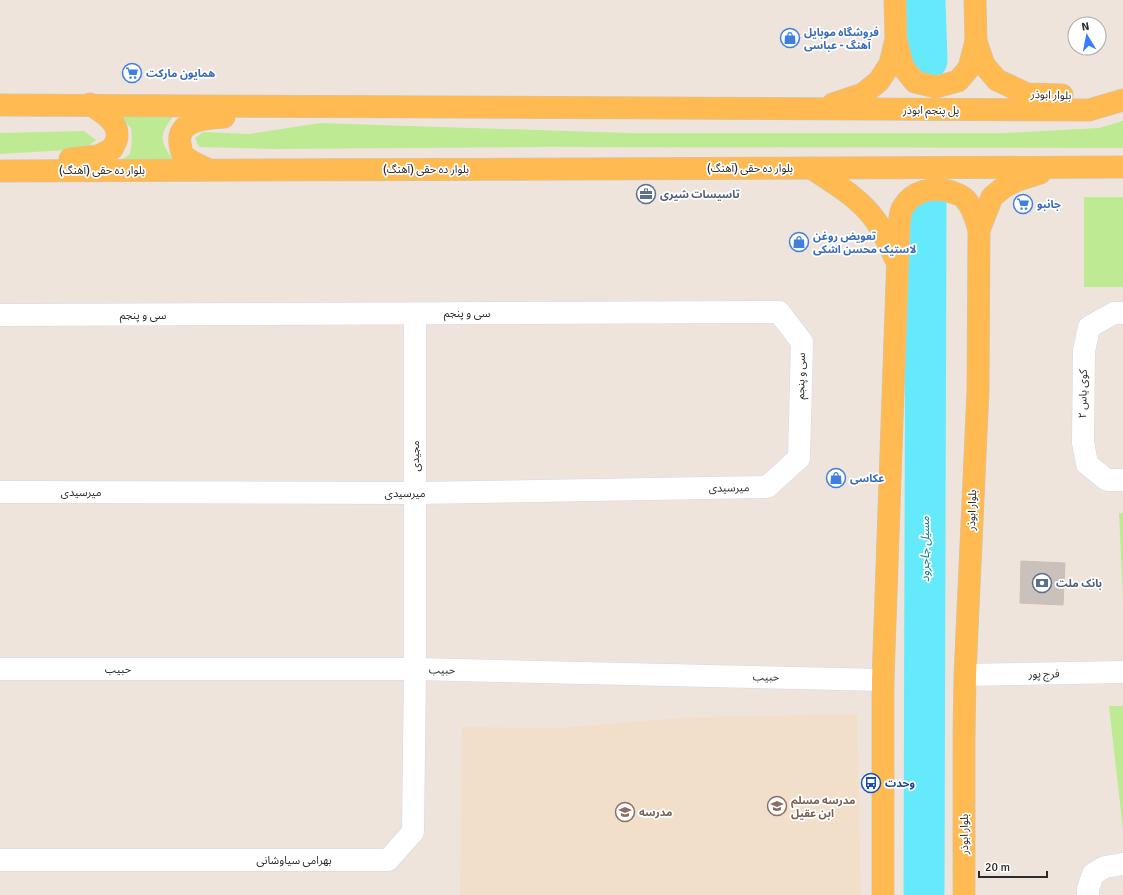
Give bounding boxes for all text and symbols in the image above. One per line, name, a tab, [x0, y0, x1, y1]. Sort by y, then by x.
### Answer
north arrow	[1067, 16, 1107, 56]
text: N	[1080, 20, 1090, 34]
place label: فروشگاه موبایل آهنگ - عباسی	[804, 26, 879, 52]
shop icon: فروشگاه موبایل آهنگ - عباسی	[779, 27, 801, 49]
supermarket icon: همایون مارکت	[121, 62, 143, 84]
place label: همایون مارکت	[146, 67, 215, 80]
street label: بلوار ابوذر	[1029, 88, 1072, 102]
street label: پل پنجم ابوذر	[902, 104, 959, 119]
street label: بلوار ده حقی (آهنگ)	[707, 162, 793, 175]
street label: بلوار ده حقی (آهنگ)	[383, 163, 469, 176]
street label: بلوار ده حقی (آهنگ)	[59, 164, 145, 177]
office icon: تاسیسات شیری	[635, 183, 657, 205]
place label: تاسیسات شیری	[660, 188, 740, 201]
supermarket icon: جانبو	[1012, 193, 1034, 215]
place label: جانبو	[1037, 198, 1061, 211]
place label: تعویض روغن لاستیک محسن اشکی	[813, 230, 916, 256]
shop icon: تعویض روغن لاستیک محسن اشکی	[788, 231, 810, 253]
street label: سی و پنجم	[444, 307, 491, 322]
street label: سی و پنجم	[120, 309, 167, 324]
street label: سی و پنجم	[794, 352, 810, 400]
street label: کوی یاس ۲	[1076, 369, 1090, 419]
street label: مجیدی	[409, 440, 422, 472]
shop icon: عکاسى	[825, 467, 847, 489]
place label: عکاسى	[850, 472, 884, 485]
street label: میرسیدی	[708, 481, 750, 495]
street label: میرسیدی	[61, 486, 102, 499]
street label: میرسیدی	[385, 487, 426, 500]
street label: بلوار ابوذر	[965, 489, 979, 532]
water label: مسیل جاجرود	[918, 515, 933, 582]
bank icon: بانک ملت	[1031, 572, 1053, 594]
place label: بانک ملت	[1056, 577, 1102, 590]
street label: حبیب	[105, 663, 132, 676]
street label: حبیب	[429, 663, 456, 677]
street label: فرج پور	[1027, 667, 1060, 682]
street label: حبیب	[753, 670, 780, 684]
bus stop icon: وحدت	[860, 772, 882, 794]
place label: وحدت	[885, 777, 915, 790]
place label: مدرسه مسلم ابن عقیل	[791, 794, 856, 820]
school or university icon: مدرسه مسلم ابن عقیل	[766, 795, 788, 817]
school or university icon: مدرسه	[614, 801, 636, 823]
place label: مدرسه	[639, 806, 672, 819]
street label: بلوار ابوذر	[958, 814, 971, 855]
scale bar	[979, 853, 1047, 879]
street label: بهرامی سیاوشانی	[256, 854, 332, 867]
text: 20 m	[985, 860, 1010, 875]

